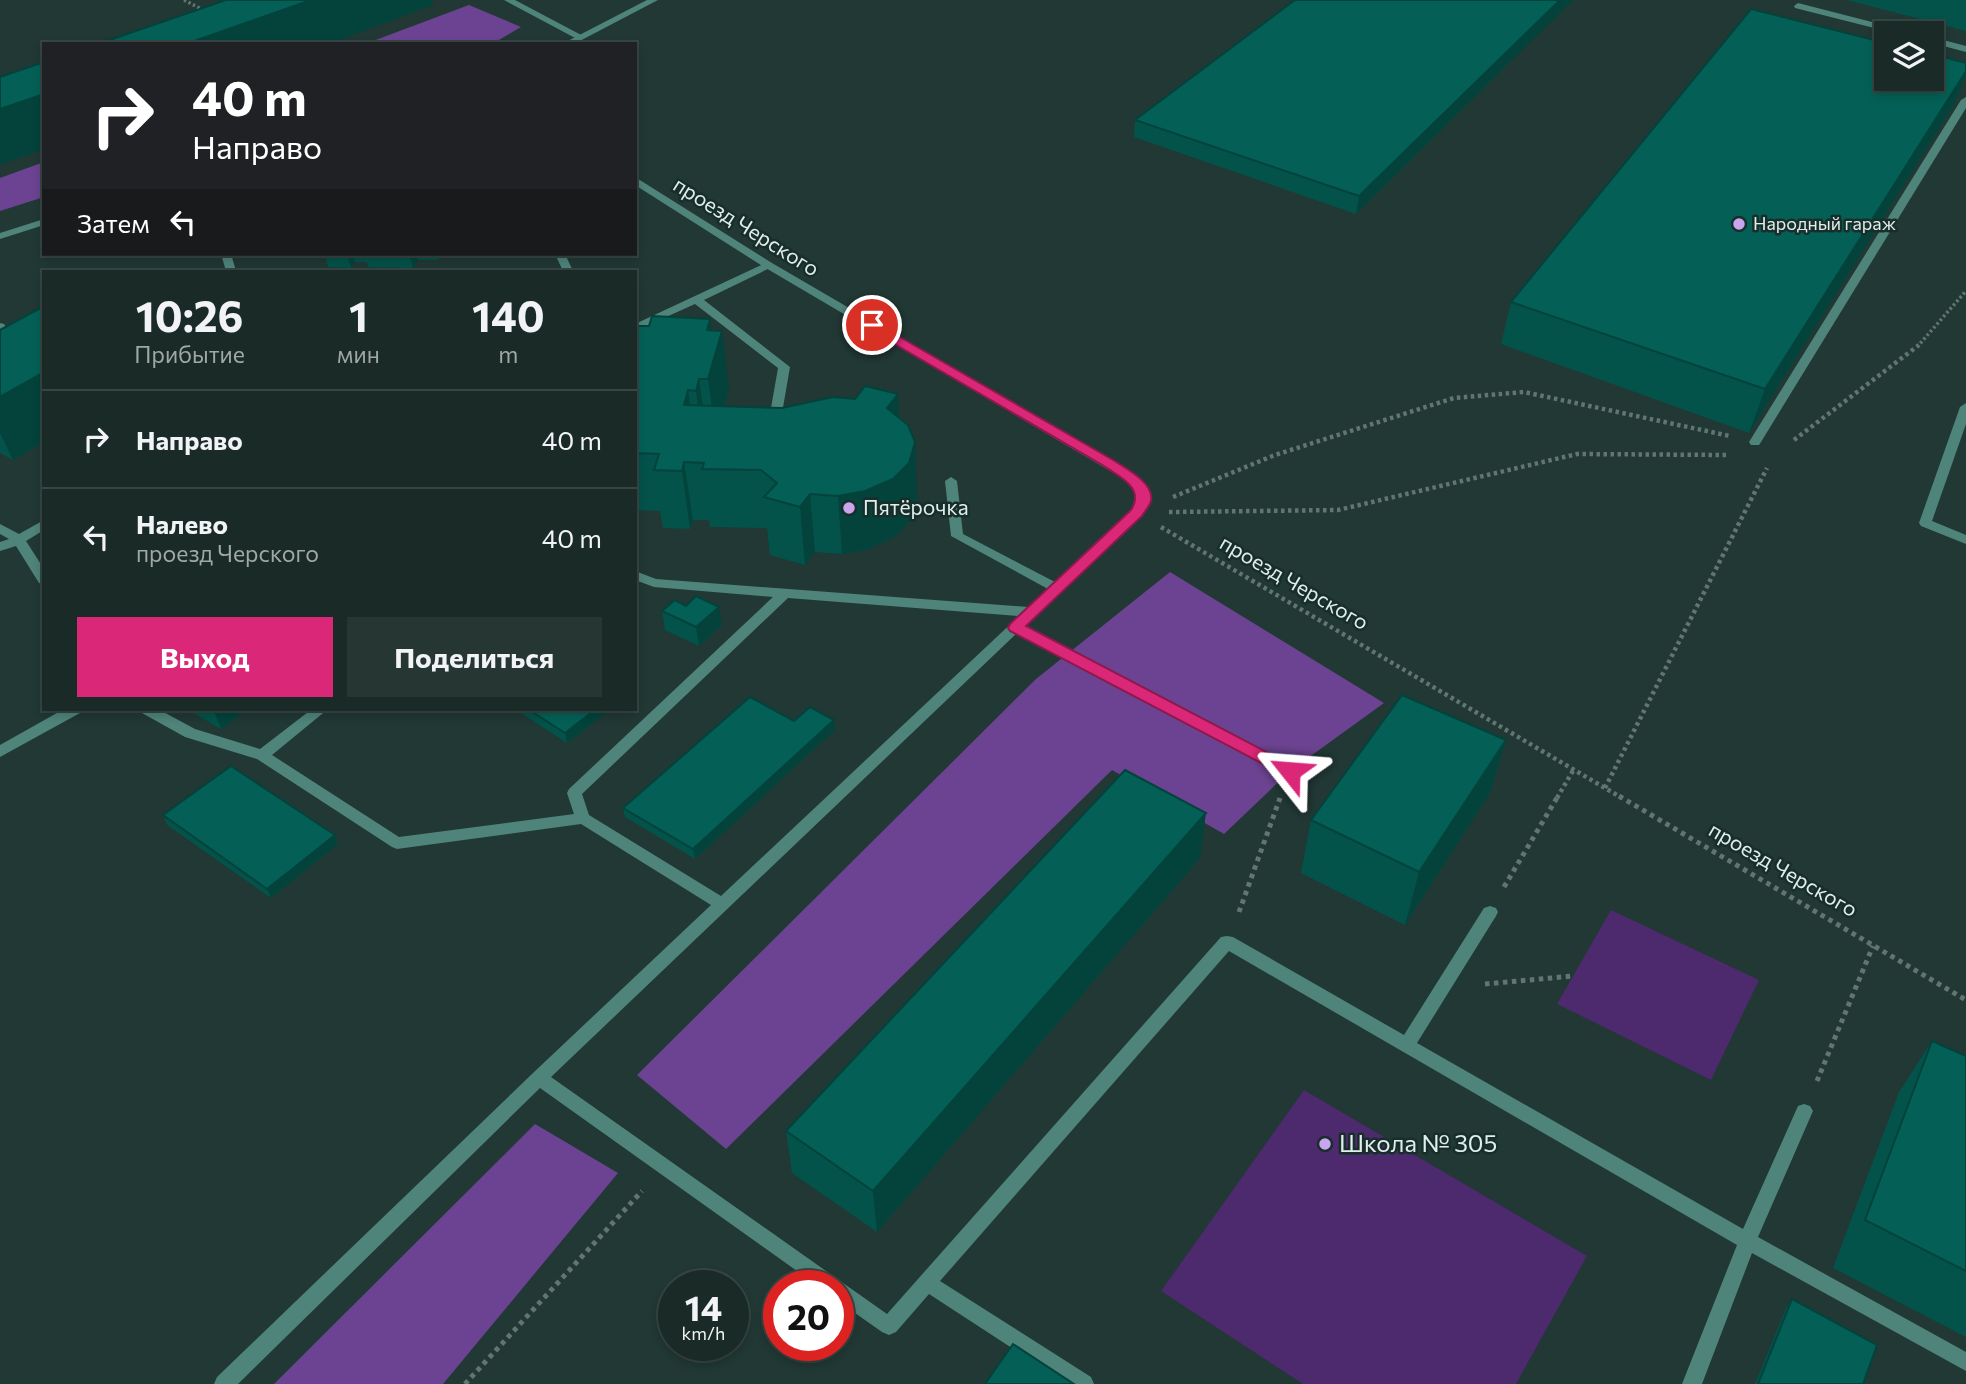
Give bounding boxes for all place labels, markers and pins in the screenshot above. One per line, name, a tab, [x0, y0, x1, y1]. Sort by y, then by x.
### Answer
place label: Народный гараж	[1753, 212, 1896, 234]
marker: Народный гараж	[1731, 216, 1747, 232]
pin	[842, 295, 902, 355]
place label: Пятёрочка	[863, 494, 969, 519]
marker: Пятёрочка	[841, 500, 857, 516]
place label: Школа № 305	[1339, 1128, 1497, 1157]
marker: Школа № 305	[1317, 1136, 1333, 1152]

